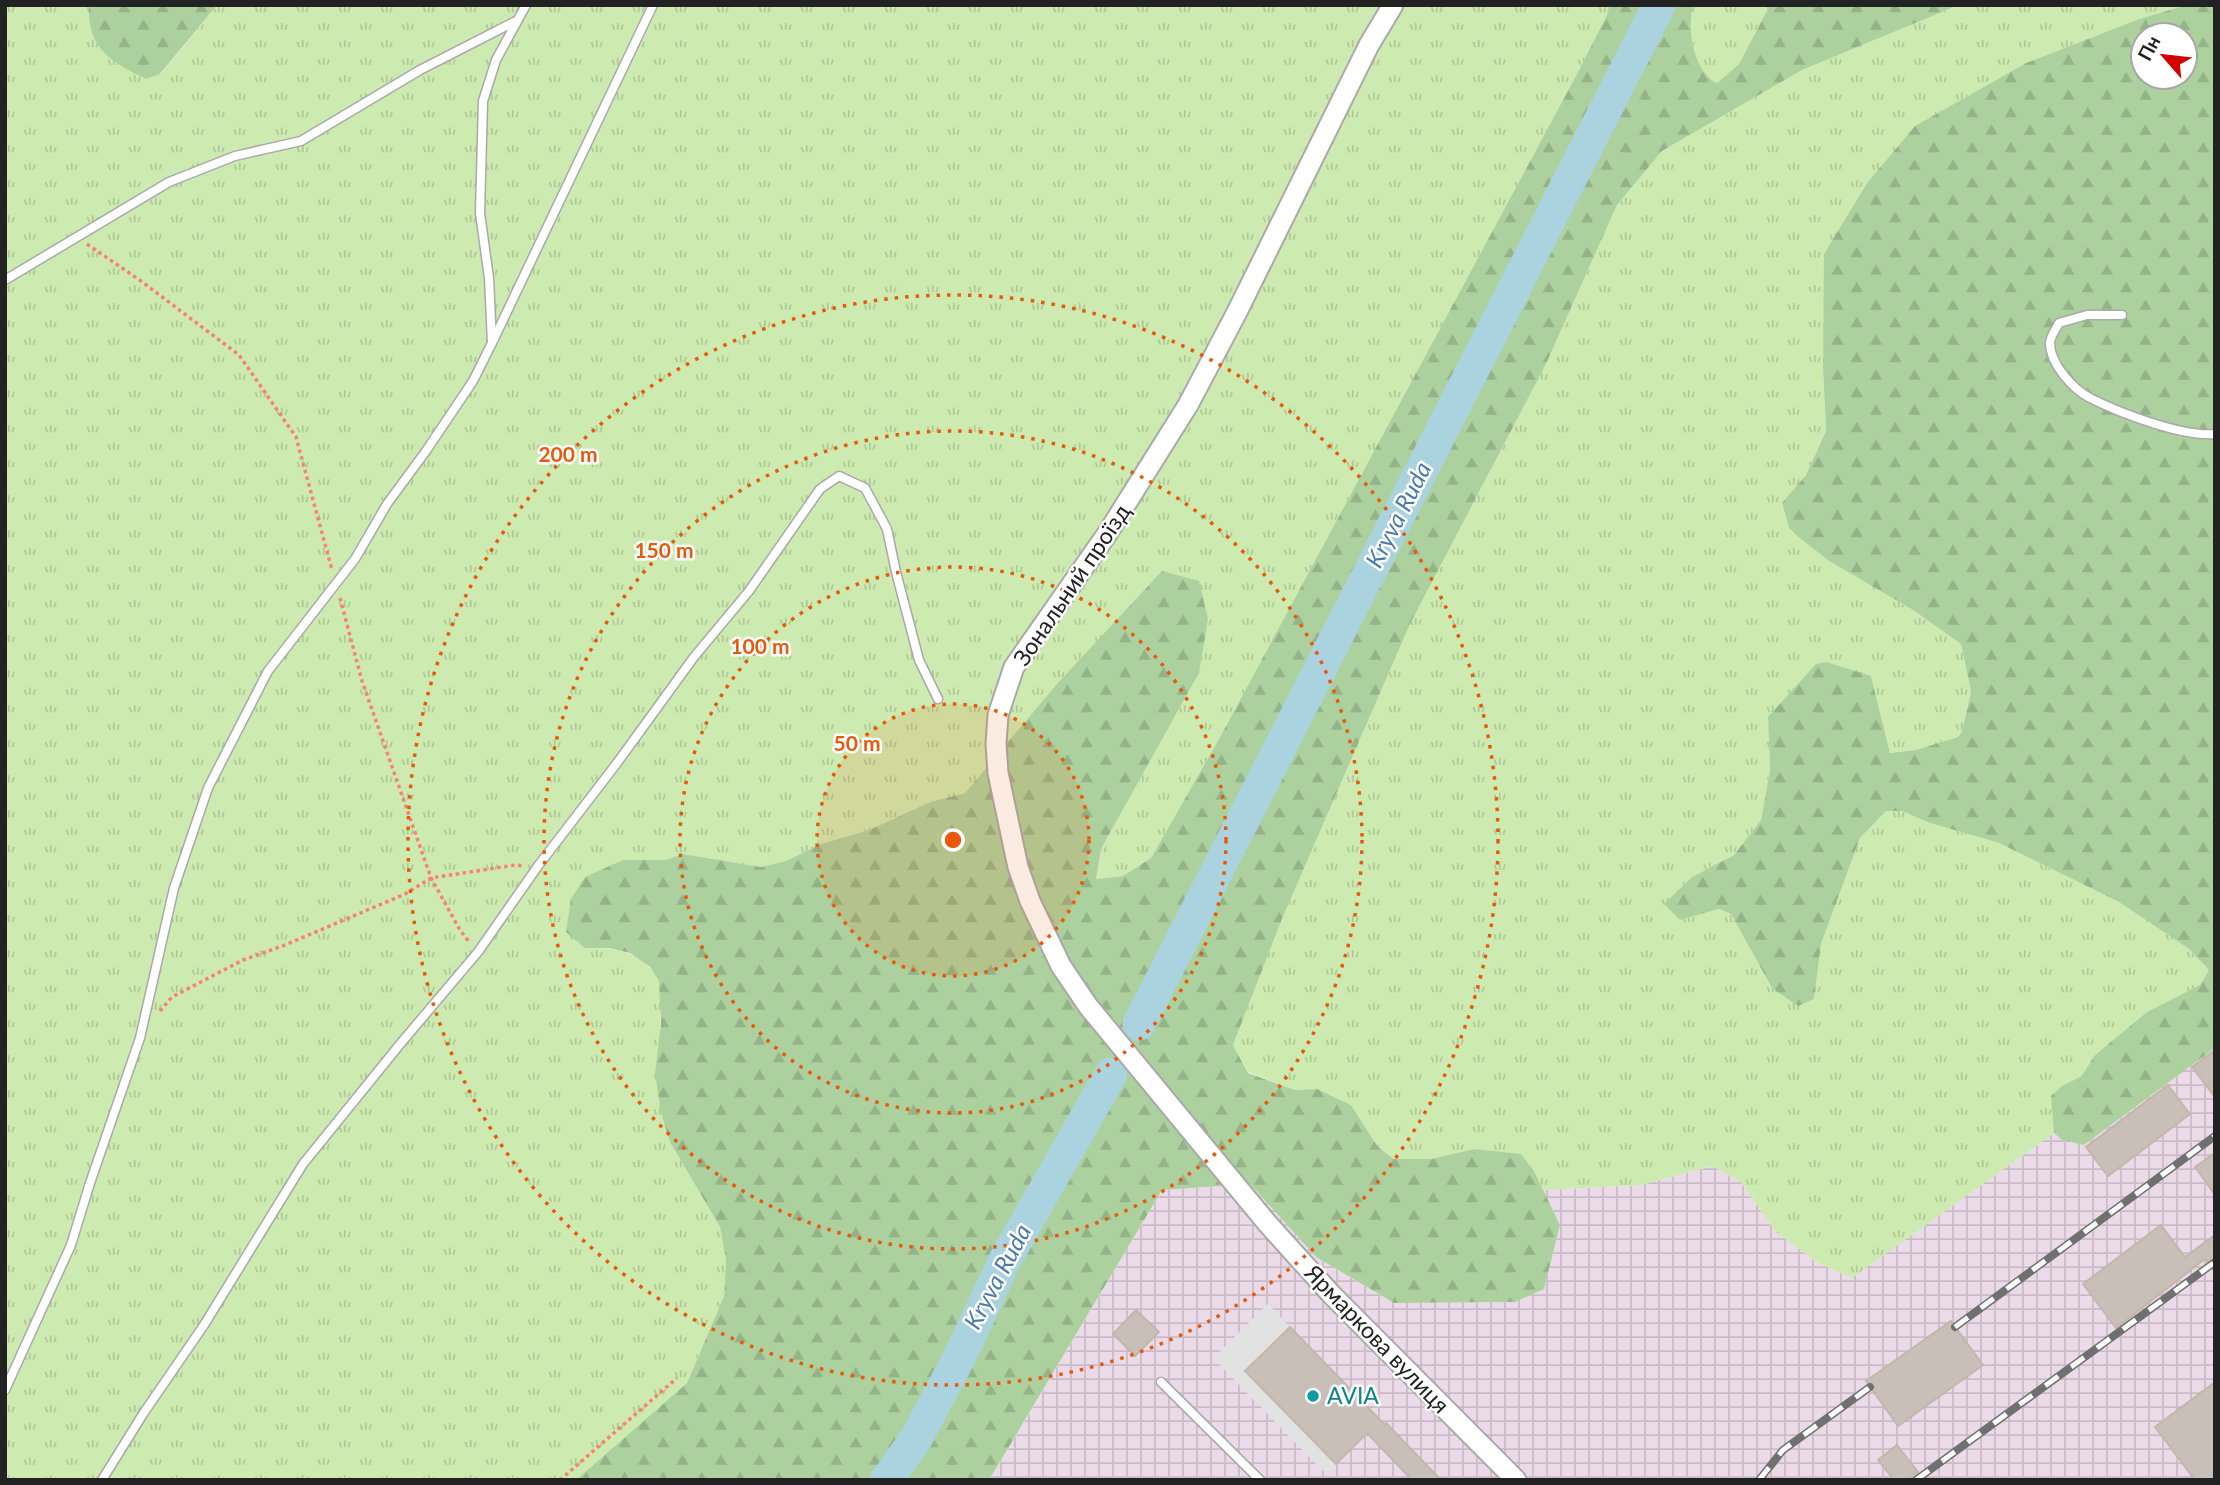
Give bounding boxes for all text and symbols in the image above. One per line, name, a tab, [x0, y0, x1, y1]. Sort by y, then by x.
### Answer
north arrow	[2129, 21, 2199, 91]
text: Пн	[2133, 31, 2165, 64]
text: 200 m	[538, 441, 598, 466]
water label: Kryva Ruda	[1359, 457, 1437, 572]
street label: Зональний проїзд	[1007, 498, 1136, 671]
text: 150 m	[634, 537, 694, 562]
text: 100 m	[730, 633, 790, 658]
text: 50 m	[833, 730, 881, 755]
centre of rings	[941, 828, 965, 852]
water label: Kryva Ruda	[957, 1219, 1036, 1334]
street label: Ярмаркова вулиця	[1299, 1258, 1456, 1418]
place label: AVIA	[1327, 1381, 1379, 1409]
marker: AVIA	[1305, 1388, 1321, 1404]

